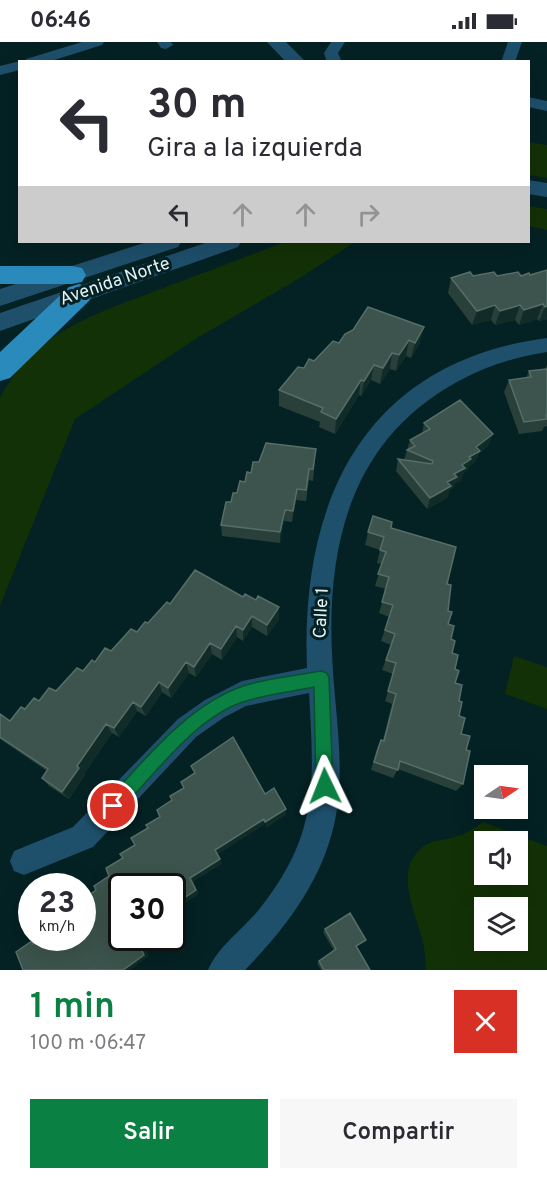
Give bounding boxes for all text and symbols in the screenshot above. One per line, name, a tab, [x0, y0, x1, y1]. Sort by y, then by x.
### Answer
text: 06:46	[30, 8, 91, 35]
text: 30 m	[147, 80, 246, 133]
icon: left	[48, 84, 126, 162]
text: Gira a la izquierda	[147, 132, 363, 166]
icon: left	[163, 198, 196, 231]
icon: ahead	[226, 198, 259, 231]
icon: ahead	[289, 198, 322, 231]
icon: right	[352, 198, 385, 231]
street label: Avenida Norte	[57, 252, 173, 312]
street label: Calle 1	[309, 587, 335, 639]
position arrow	[293, 754, 357, 818]
north arrow	[474, 765, 528, 819]
map controls	[474, 765, 528, 951]
pin	[87, 780, 138, 831]
icon: arrive	[96, 789, 129, 822]
button: sound	[474, 831, 528, 885]
speed limit sign: 30	[108, 873, 186, 951]
text: 23	[39, 886, 75, 923]
button: layers	[474, 897, 528, 951]
text: km/h	[39, 918, 75, 937]
text: 1 min	[30, 985, 115, 1031]
button: close	[454, 990, 517, 1053]
text: 100 m · 06:47	[30, 1031, 146, 1057]
button: Salir	[30, 1099, 268, 1168]
button: Compartir	[280, 1099, 517, 1168]

